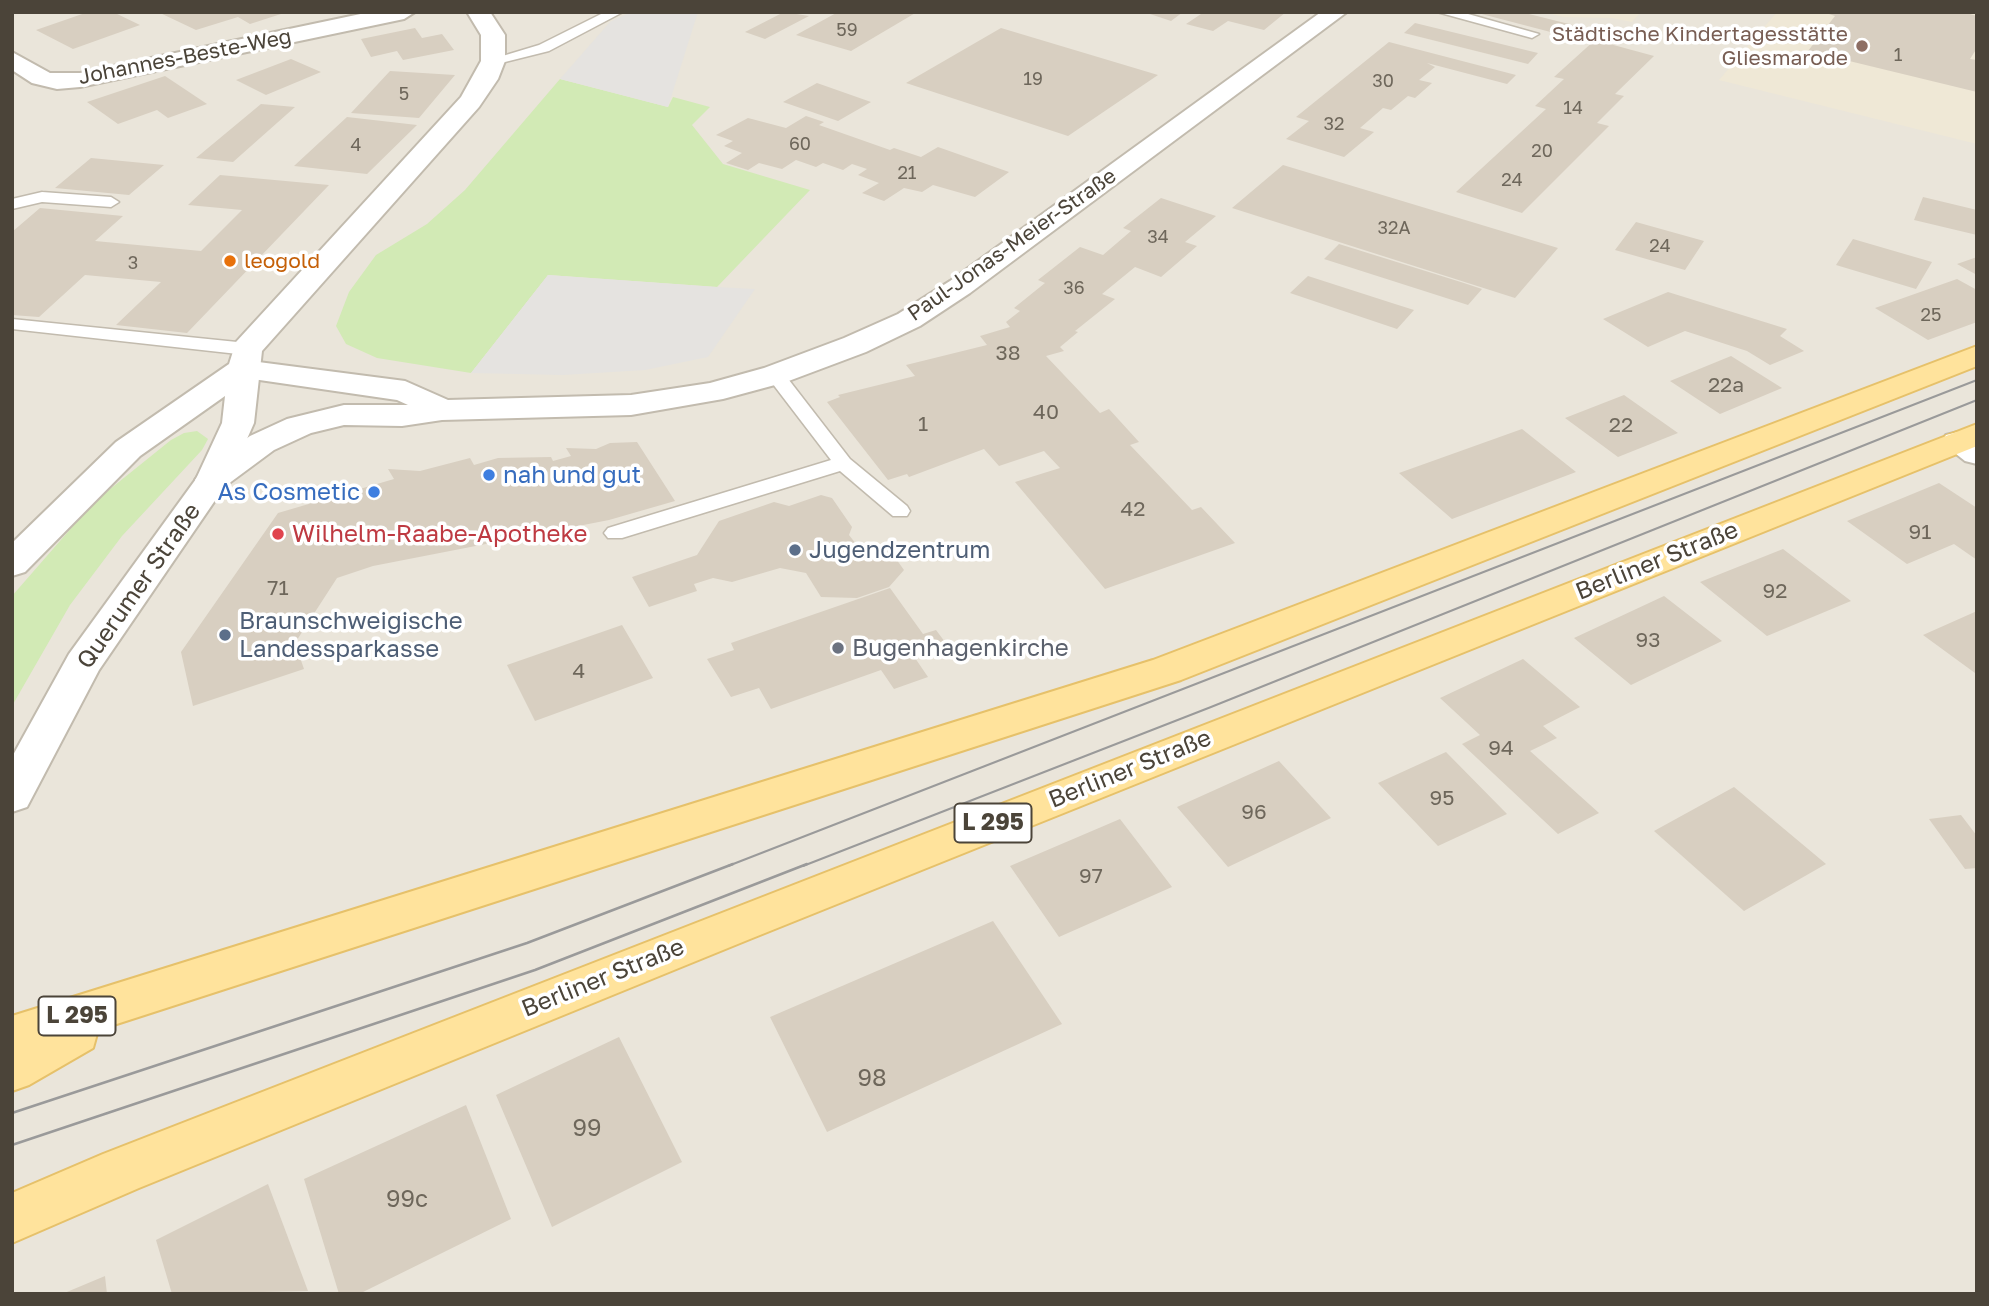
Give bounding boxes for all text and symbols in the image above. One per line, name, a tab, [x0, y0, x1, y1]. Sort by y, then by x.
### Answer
house number: 59	[836, 19, 858, 41]
place label: Städtische Kindertagesstätte Gliesmarode	[1552, 21, 1848, 71]
street label: Johannes-Beste-Weg	[76, 24, 294, 90]
marker: Städtische Kindertagesstätte Gliesmarode	[1854, 38, 1870, 54]
house number: 1	[1894, 44, 1902, 66]
house number: 19	[1023, 68, 1043, 90]
house number: 30	[1372, 70, 1394, 92]
house number: 5	[399, 83, 409, 105]
house number: 14	[1563, 97, 1583, 119]
house number: 32	[1324, 113, 1344, 135]
house number: 60	[789, 133, 811, 155]
house number: 4	[351, 134, 361, 156]
house number: 20	[1531, 140, 1553, 162]
house number: 21	[897, 162, 917, 184]
street label: Paul-Jonas-Meier-Straße	[903, 163, 1121, 327]
house number: 24	[1501, 169, 1523, 191]
house number: 32A	[1377, 217, 1411, 239]
house number: 34	[1147, 226, 1169, 248]
house number: 24	[1649, 235, 1671, 257]
place label: leogold	[244, 248, 320, 274]
house number: 3	[128, 252, 138, 274]
marker: leogold	[222, 253, 238, 269]
house number: 36	[1063, 277, 1085, 299]
house number: 25	[1921, 304, 1941, 326]
house number: 38	[995, 340, 1021, 366]
house number: 22a	[1708, 372, 1744, 398]
house number: 40	[1033, 399, 1059, 425]
house number: 1	[918, 411, 928, 437]
house number: 22	[1609, 412, 1633, 438]
place label: nah und gut	[503, 461, 641, 489]
marker: nah und gut	[481, 467, 497, 483]
place label: As Cosmetic	[218, 478, 360, 506]
marker: As Cosmetic	[366, 484, 382, 500]
house number: 42	[1121, 496, 1145, 522]
street label: Querumer Straße	[71, 498, 207, 674]
street label: Berliner Straße	[1572, 515, 1742, 607]
house number: 91	[1909, 519, 1931, 545]
place label: Wilhelm-Raabe-Apotheke	[292, 520, 587, 548]
marker: Wilhelm-Raabe-Apotheke	[270, 526, 286, 542]
place label: Jugendzentrum	[809, 536, 990, 564]
marker: Jugendzentrum	[787, 542, 803, 558]
house number: 71	[267, 575, 289, 601]
house number: 92	[1763, 578, 1787, 604]
place label: Braunschweigische Landessparkasse	[239, 607, 463, 663]
marker: Braunschweigische Landessparkasse	[217, 627, 233, 643]
house number: 93	[1636, 627, 1660, 653]
place label: Bugenhagenkirche	[852, 634, 1069, 662]
marker: Bugenhagenkirche	[830, 640, 846, 656]
house number: 4	[573, 658, 585, 684]
street label: Berliner Straße	[1045, 723, 1215, 815]
house number: 94	[1488, 735, 1514, 761]
house number: 95	[1430, 785, 1454, 811]
house number: 96	[1241, 799, 1267, 825]
road number: L 295	[954, 804, 1032, 842]
house number: 97	[1079, 863, 1103, 889]
street label: Berliner Straße	[518, 932, 688, 1024]
road number: L 295	[38, 996, 116, 1036]
house number: 98	[857, 1064, 887, 1092]
house number: 99	[572, 1114, 602, 1142]
house number: 99c	[386, 1185, 428, 1213]

